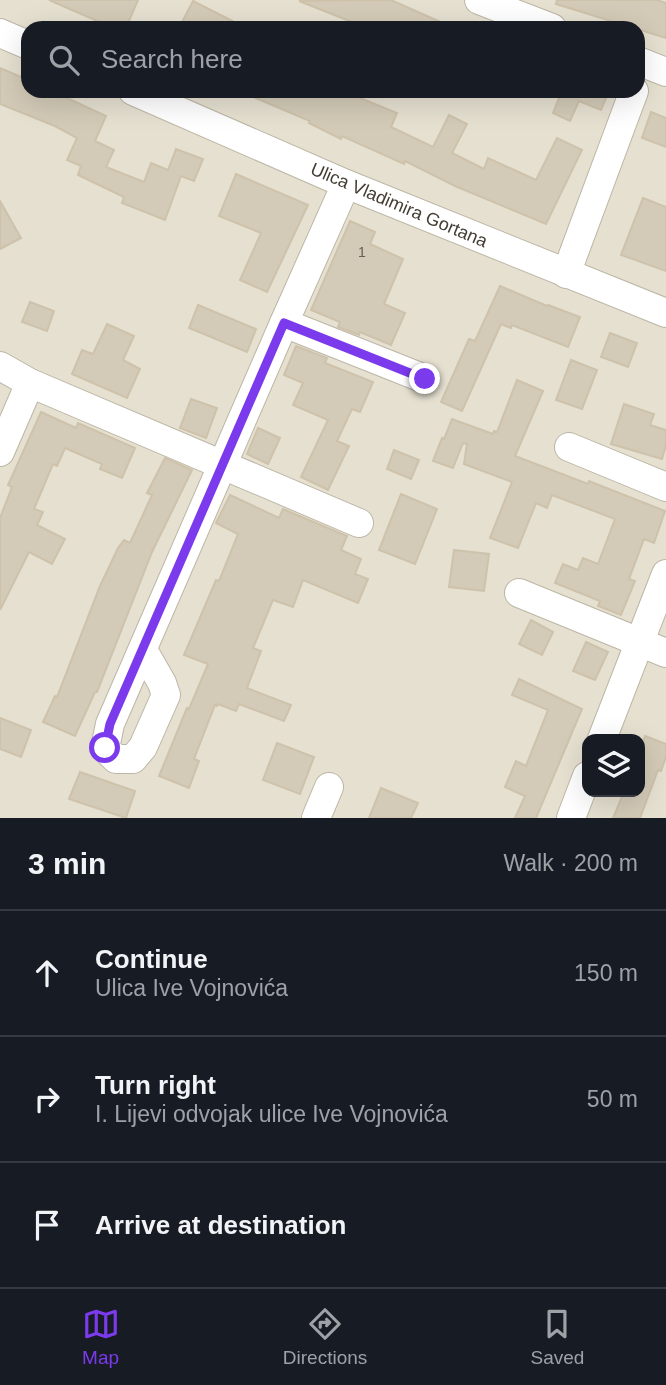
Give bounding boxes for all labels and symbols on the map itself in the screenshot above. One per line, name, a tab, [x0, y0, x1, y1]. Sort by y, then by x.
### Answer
street label: Ulica Vladimira Gortana	[308, 159, 491, 252]
house number: 1	[358, 244, 366, 260]
route end	[409, 363, 440, 394]
route start	[89, 732, 120, 763]

